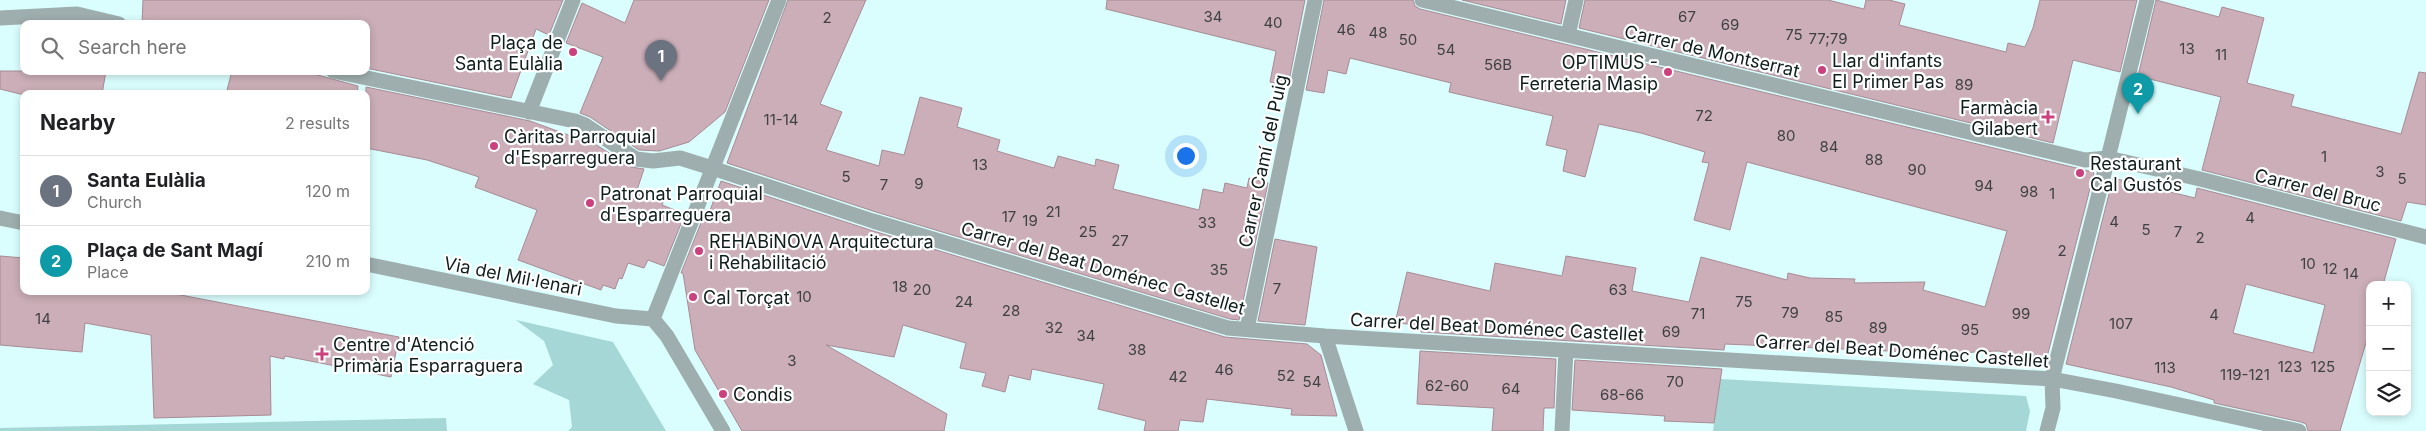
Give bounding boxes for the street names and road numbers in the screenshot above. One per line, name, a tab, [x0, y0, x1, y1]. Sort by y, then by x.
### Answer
street label: Carrer de Montserrat	[1622, 21, 1802, 81]
street label: Carrer Camí del Puig	[1234, 73, 1292, 249]
street label: Carrer del Bruc	[2253, 164, 2383, 216]
street label: Carrer del Beat Doménec Castellet	[959, 217, 1247, 319]
street label: Via del Mil·lenari	[442, 252, 584, 300]
street label: Carrer del Beat Doménec Castellet	[1350, 309, 1645, 345]
street label: Carrer del Beat Doménec Castellet	[1755, 330, 2050, 372]

